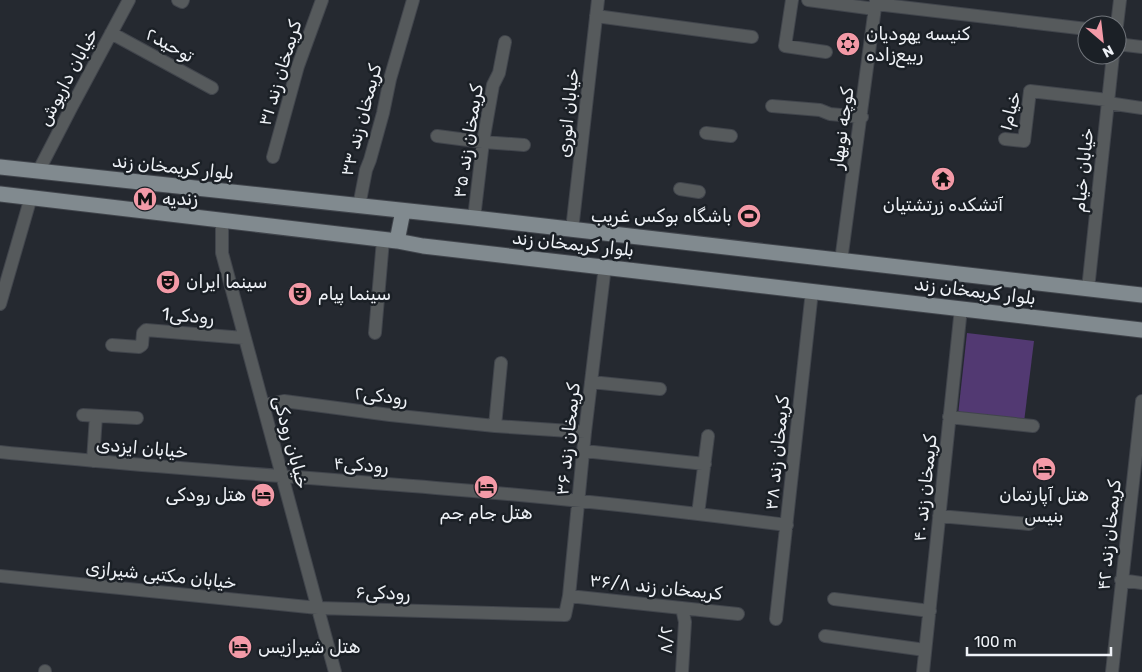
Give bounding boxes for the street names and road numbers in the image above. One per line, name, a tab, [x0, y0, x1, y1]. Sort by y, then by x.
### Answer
street label: کریمخان زند ۳۱	[254, 18, 306, 128]
street label: توحید۲	[142, 23, 198, 67]
street label: خیابان داریوش	[33, 24, 103, 130]
street label: کریمخان زند ۳۳	[335, 61, 387, 179]
street label: خیابان انوری	[552, 67, 584, 159]
street label: کریمخان زند ۳۵	[448, 83, 488, 199]
street label: کوچه نوبهار	[825, 86, 859, 171]
street label: ۱خیام	[994, 89, 1026, 133]
street label: خیابان خیام	[1068, 127, 1098, 213]
street label: بلوار کریمخان زند	[111, 150, 235, 184]
street label: بلوار کریمخان زند	[511, 227, 635, 261]
street label: بلوار کریمخان زند	[913, 273, 1037, 309]
street label: 1رودکی	[161, 303, 215, 329]
street label: رودکی۲	[353, 382, 409, 410]
street label: کریمخان زند ۳۶	[551, 382, 585, 496]
street label: خیابان رودکی	[268, 393, 314, 491]
street label: کریمخان زند ۳۸	[760, 395, 794, 511]
street label: خیابان ایزدی	[95, 433, 189, 463]
street label: کریمخان زند ۴۰	[908, 433, 942, 543]
street label: رودکی۴	[333, 452, 389, 478]
street label: کریمخان زند ۴۲	[1092, 479, 1126, 591]
street label: خیابان مکتبی شیرازی	[84, 556, 238, 594]
street label: کریمخان زند ۳۶/۸	[589, 569, 723, 605]
street label: رودکی۶	[355, 581, 411, 605]
street label: ۸/۲	[655, 625, 677, 655]

